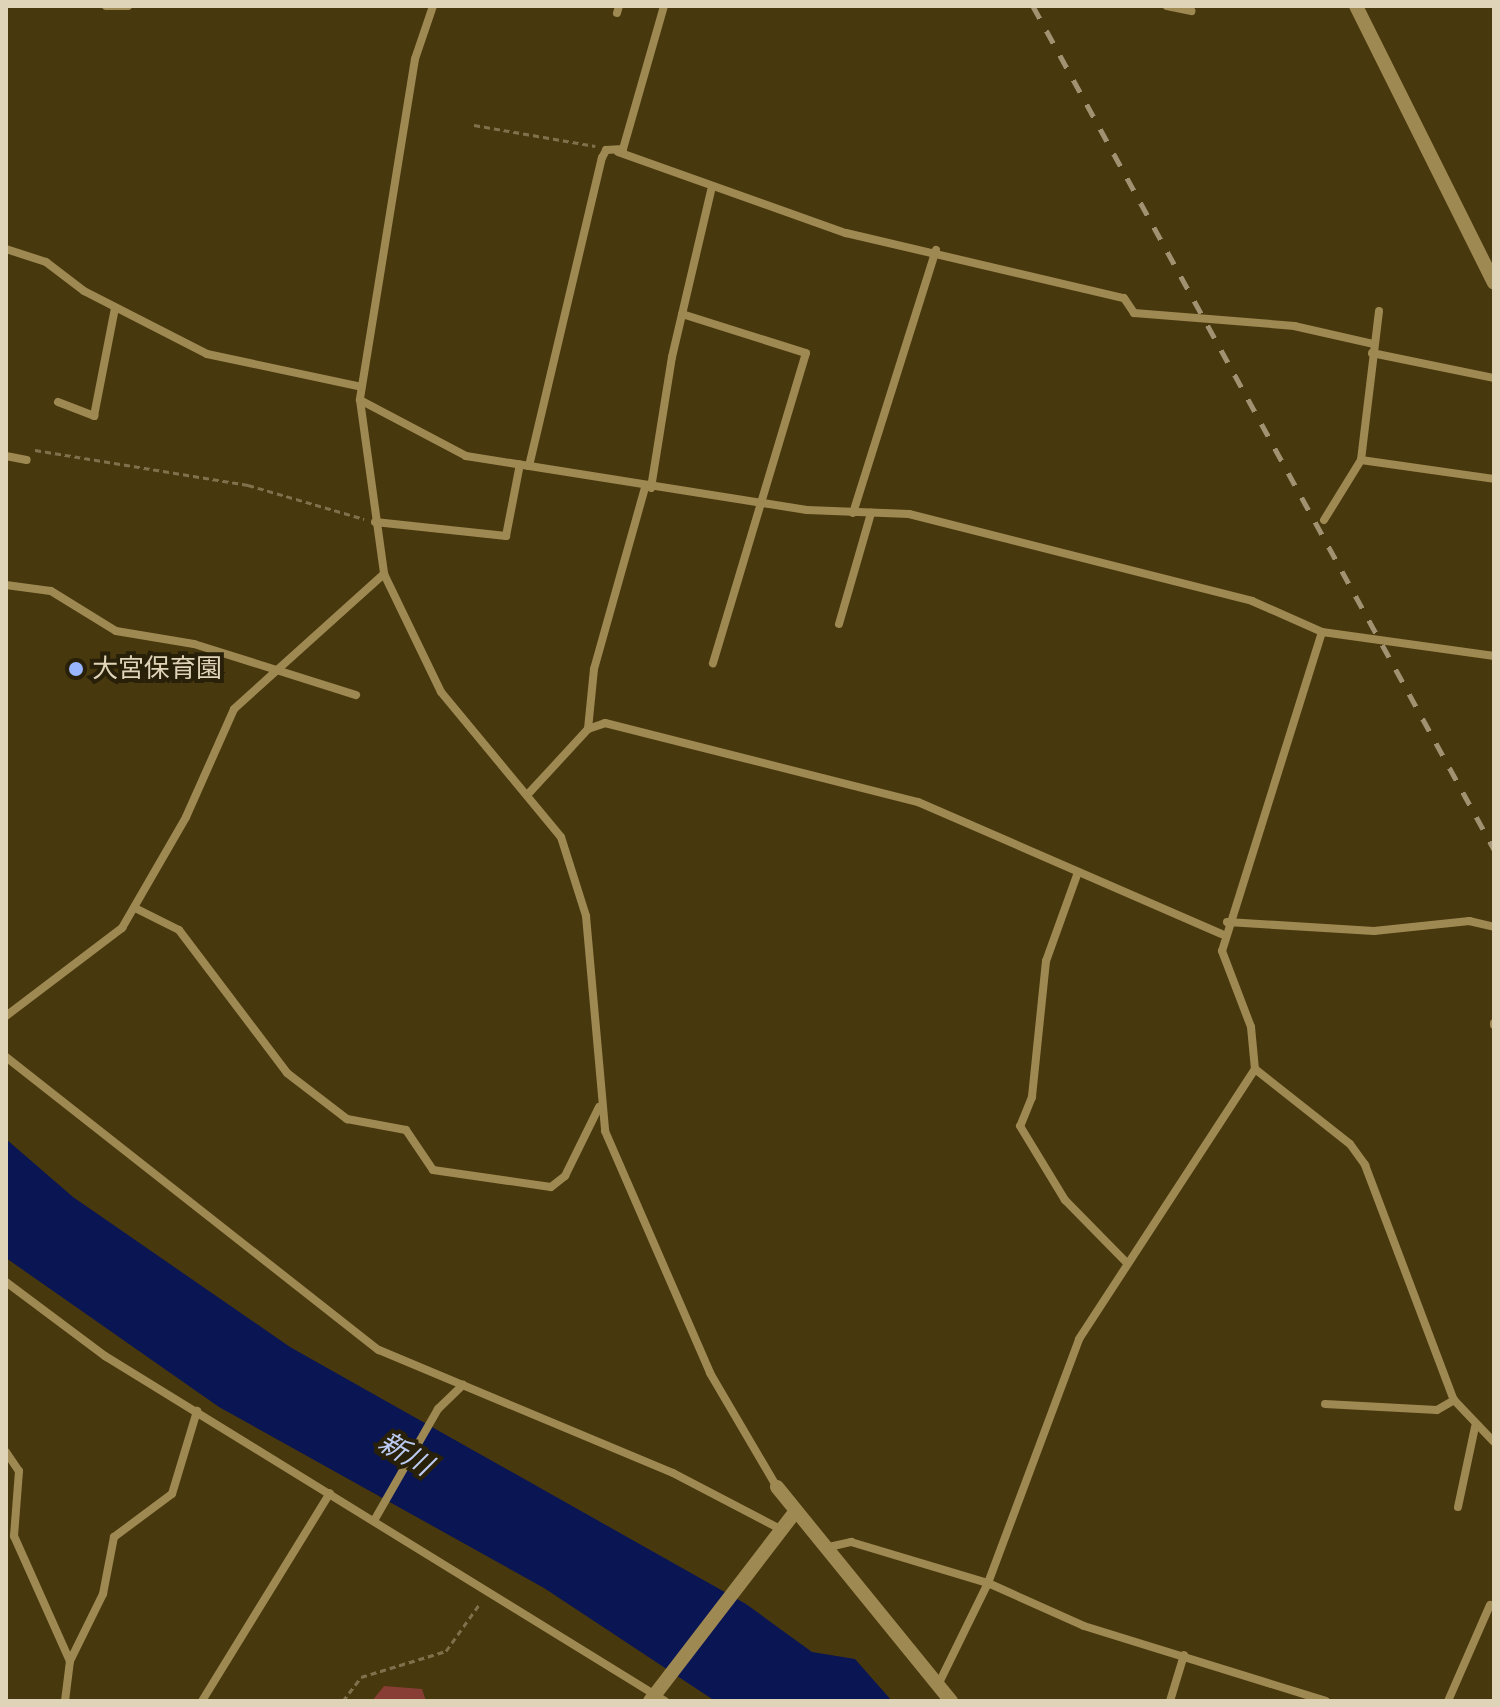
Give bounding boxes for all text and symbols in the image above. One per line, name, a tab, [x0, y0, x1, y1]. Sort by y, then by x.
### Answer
place label: 大宮保育園	[92, 653, 222, 685]
marker: 大宮保育園	[67, 660, 85, 678]
water label: 新川	[372, 1425, 438, 1483]

